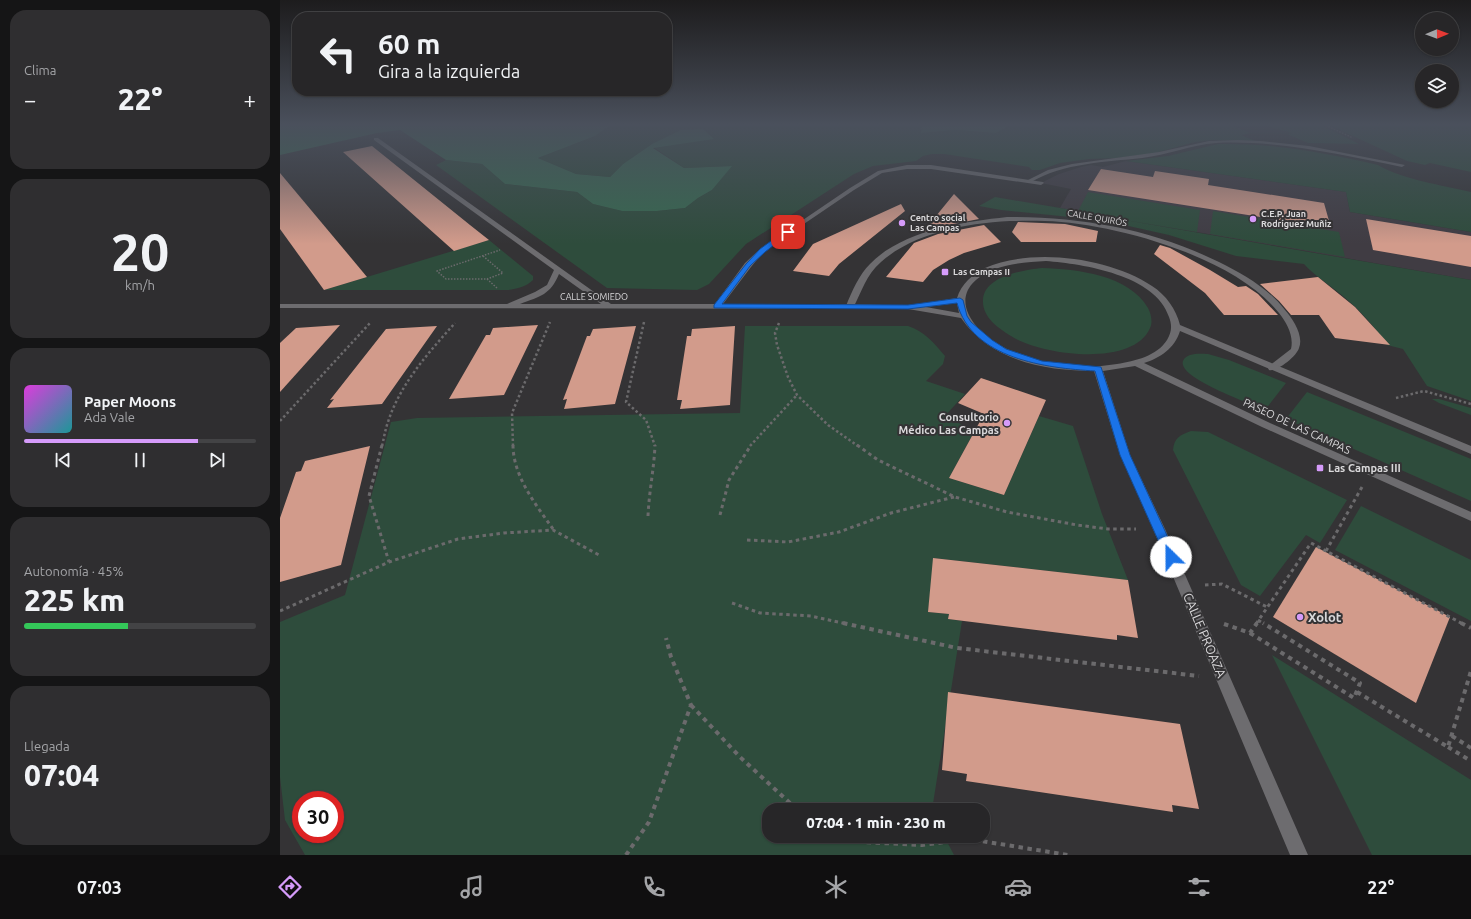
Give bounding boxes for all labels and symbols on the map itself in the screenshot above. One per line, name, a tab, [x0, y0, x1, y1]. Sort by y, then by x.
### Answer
north arrow	[1415, 12, 1459, 56]
street label: CALLE QUIRÓS	[1066, 206, 1128, 228]
place label: C.E.P. Juan Rodríguez Muñiz	[1261, 209, 1332, 229]
place label: Centro social Las Campas	[910, 213, 966, 233]
marker: C.E.P. Juan Rodríguez Muñiz	[1248, 214, 1258, 224]
pin	[771, 215, 805, 249]
marker: Centro social Las Campas	[897, 218, 907, 228]
marker: Las Campas II	[940, 267, 950, 277]
place label: Las Campas II	[953, 267, 1010, 277]
street label: CALLE SOMIEDO	[560, 292, 628, 302]
street label: PASEO DE LAS CAMPAS	[1241, 396, 1353, 456]
place label: Consultorio Médico Las Campas	[899, 411, 999, 436]
marker: Consultorio Médico Las Campas	[1002, 418, 1012, 428]
place label: Las Campas III	[1328, 462, 1401, 474]
marker: Las Campas III	[1315, 463, 1325, 473]
position arrow	[1150, 536, 1192, 578]
street label: CALLE PROAZA	[1181, 590, 1229, 680]
place label: Xolot	[1308, 610, 1342, 624]
marker: Xolot	[1295, 612, 1305, 622]
speed limit sign: 30	[292, 791, 344, 843]

